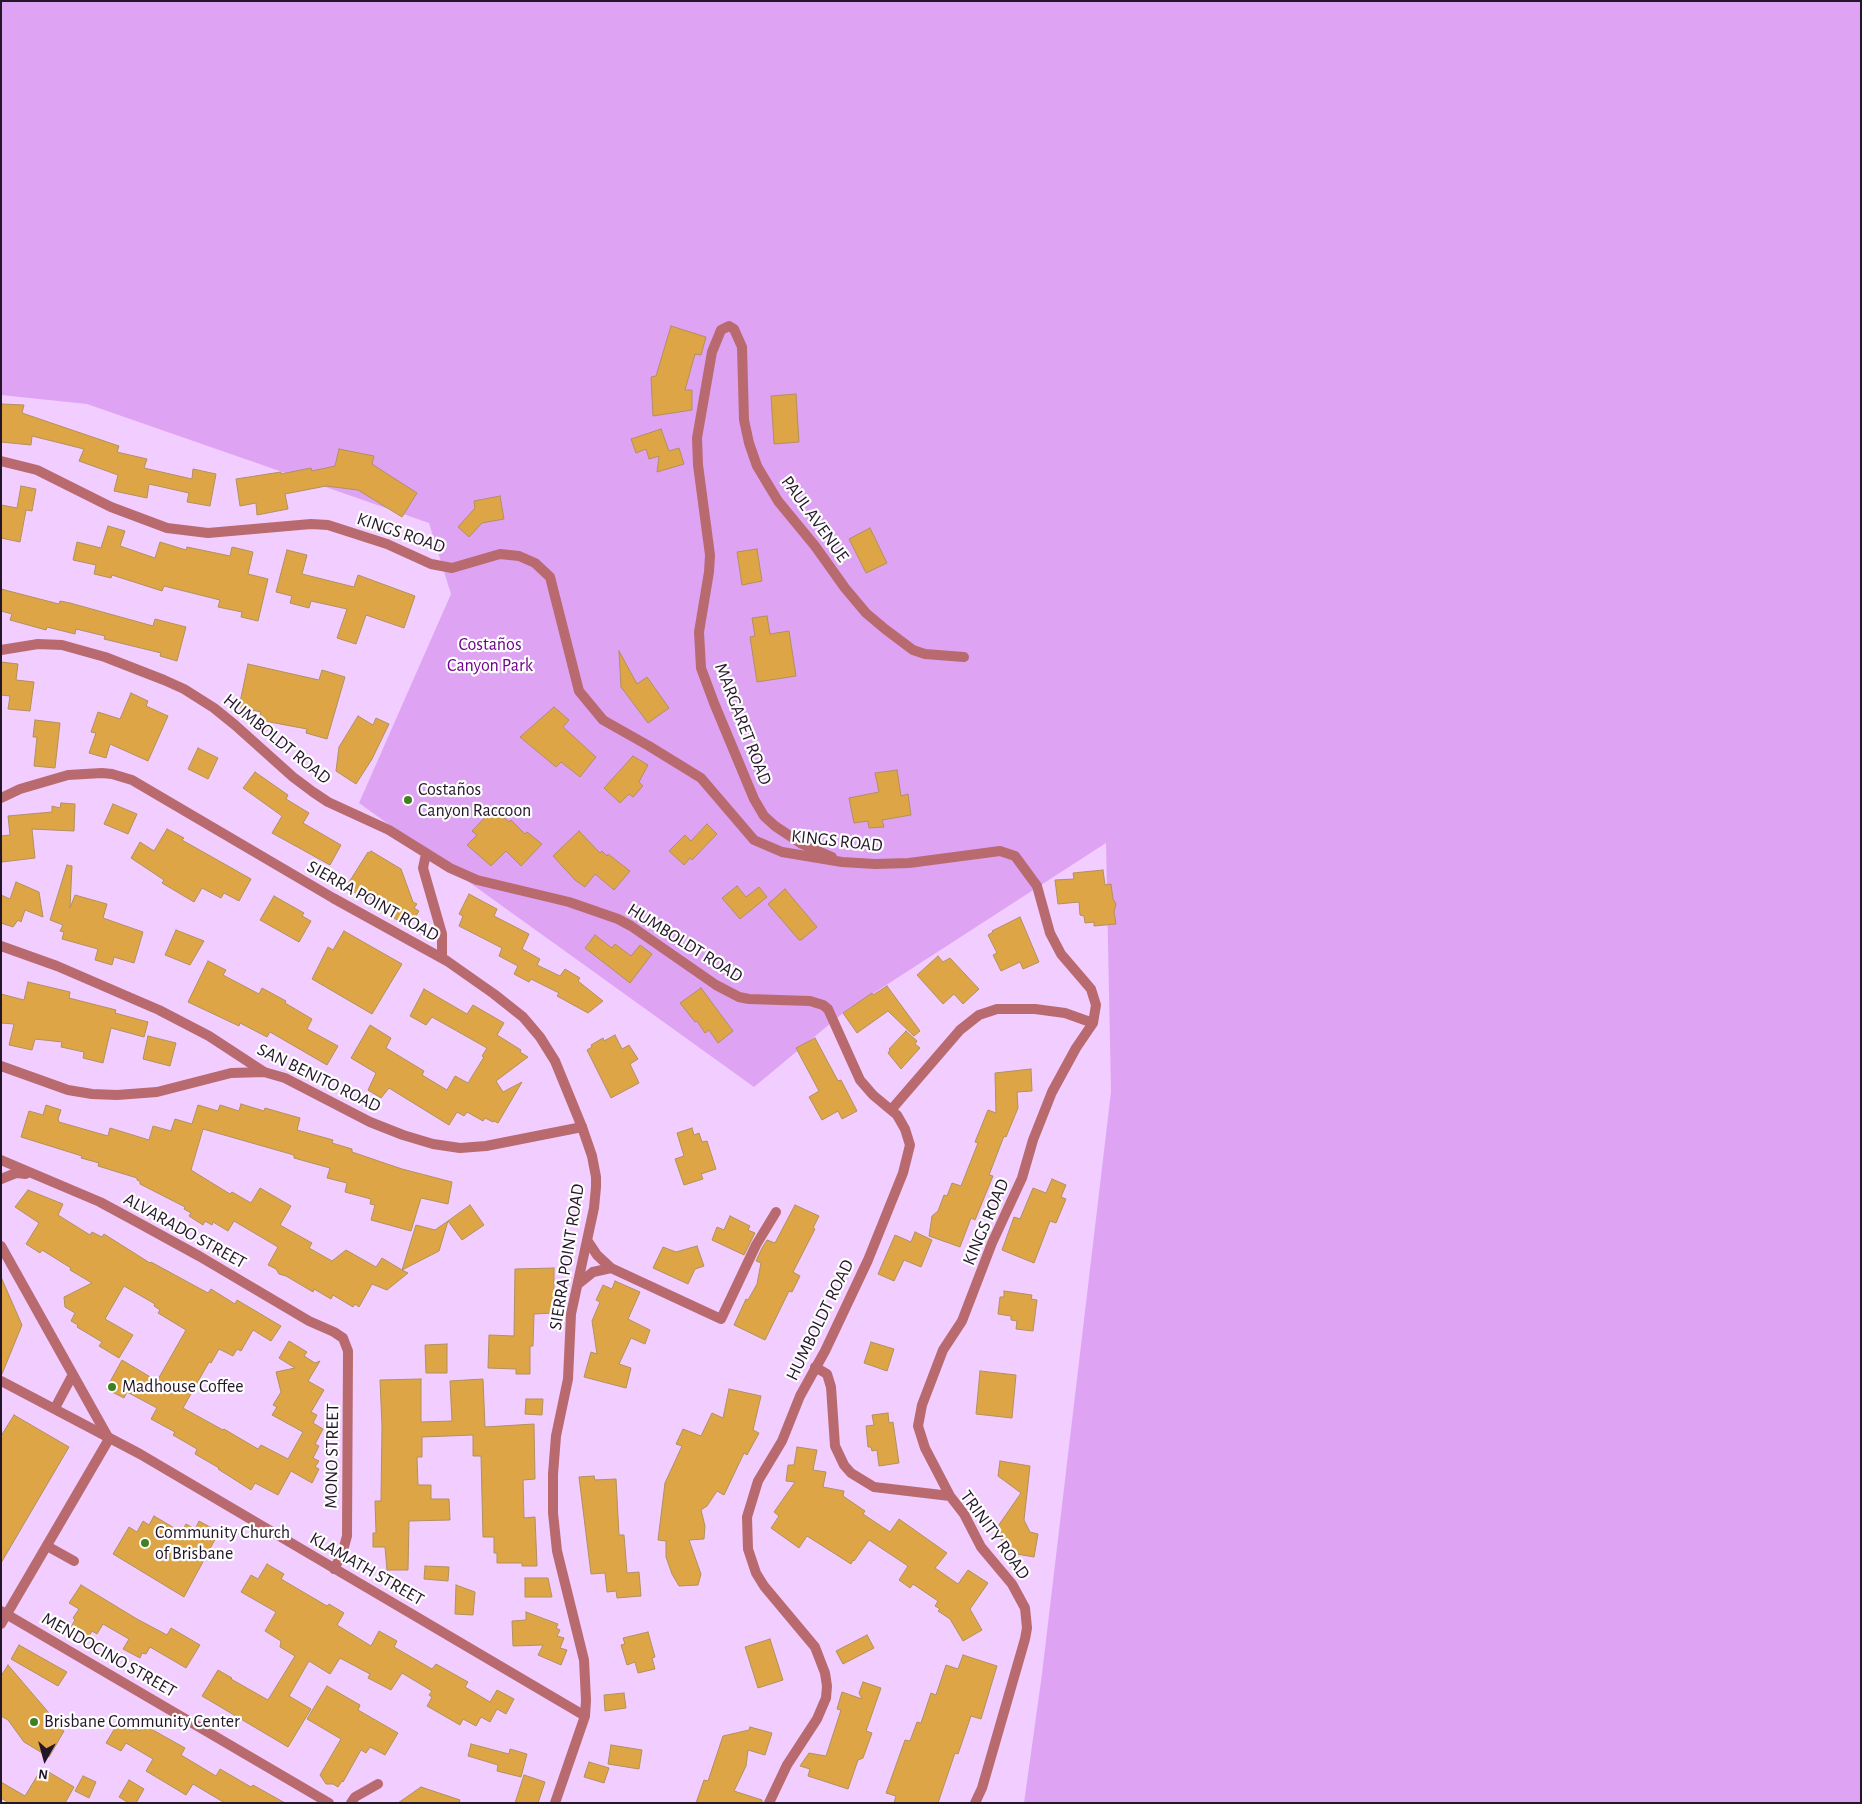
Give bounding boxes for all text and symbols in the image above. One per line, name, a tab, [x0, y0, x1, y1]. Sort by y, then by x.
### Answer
street label: PAUL AVENUE	[776, 472, 854, 566]
street label: KINGS ROAD	[354, 508, 448, 558]
park label: Costaños Canyon Park	[447, 634, 533, 676]
street label: MARGARET ROAD	[710, 660, 776, 788]
street label: HUMBOLDT ROAD	[219, 689, 335, 789]
place label: Costaños Canyon Raccoon	[418, 779, 531, 822]
marker: Costaños Canyon Raccoon	[402, 794, 414, 806]
street label: KINGS ROAD	[790, 825, 884, 857]
street label: SIERRA POINT ROAD	[303, 856, 443, 946]
street label: HUMBOLDT ROAD	[623, 899, 747, 987]
street label: SAN BENITO ROAD	[254, 1039, 384, 1117]
street label: KINGS ROAD	[958, 1175, 1014, 1269]
street label: SIERRA POINT ROAD	[545, 1182, 589, 1332]
street label: ALVARADO STREET	[120, 1188, 250, 1274]
street label: HUMBOLDT ROAD	[781, 1256, 859, 1384]
place label: Madhouse Coffee	[122, 1376, 244, 1398]
marker: Madhouse Coffee	[106, 1381, 118, 1393]
street label: MONO STREET	[320, 1403, 344, 1509]
street label: TRINITY ROAD	[955, 1486, 1035, 1584]
place label: Community Church of Brisbane	[155, 1522, 290, 1565]
street label: KLAMATH STREET	[306, 1527, 428, 1611]
marker: Community Church of Brisbane	[139, 1537, 151, 1549]
street label: MENDOCINO STREET	[38, 1608, 180, 1702]
place label: Brisbane Community Center	[44, 1711, 240, 1733]
marker: Brisbane Community Center	[28, 1716, 40, 1728]
north arrow	[20, 1734, 70, 1784]
text: N	[37, 1766, 49, 1781]

